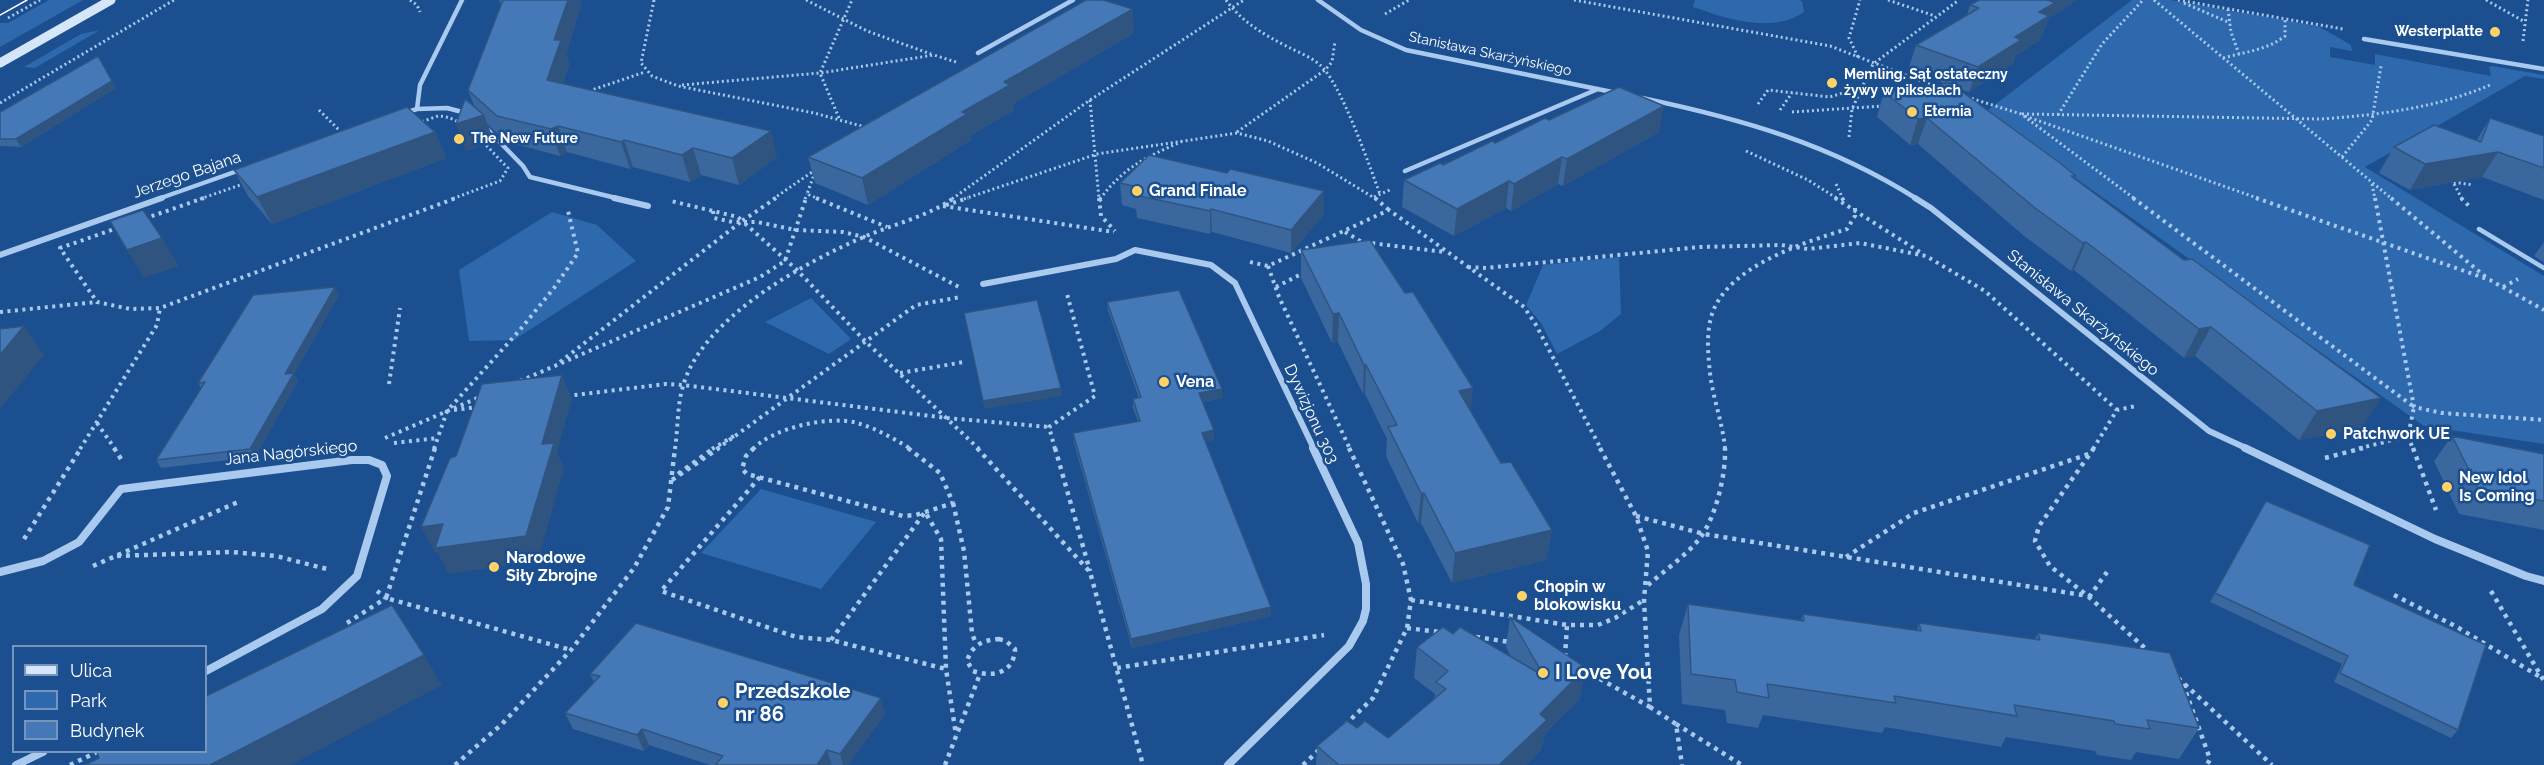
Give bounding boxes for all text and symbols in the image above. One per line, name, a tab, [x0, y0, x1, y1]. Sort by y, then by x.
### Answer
place label: Westerplatte	[2395, 24, 2483, 40]
marker: Westerplatte	[2488, 25, 2502, 39]
street label: Stanisława Skarżyńskiego	[1407, 29, 1573, 79]
place label: Memling. Sąt ostateczny żywy w pikselach	[1844, 67, 2008, 100]
marker: Memling. Sąt ostateczny żywy w pikselach	[1825, 76, 1839, 90]
place label: Eternia	[1924, 104, 1971, 120]
marker: Eternia	[1905, 105, 1919, 119]
place label: The New Future	[471, 131, 578, 147]
marker: The New Future	[452, 132, 466, 146]
street label: Jerzego Bajana	[131, 148, 243, 202]
place label: Grand Finale	[1149, 181, 1247, 201]
marker: Grand Finale	[1130, 184, 1144, 198]
street label: Stanisława Skarżyńskiego	[2003, 246, 2163, 380]
street label: Dywizjonu 303	[1280, 361, 1342, 467]
place label: Vena	[1176, 372, 1214, 392]
marker: Vena	[1157, 375, 1171, 389]
place label: Patchwork UE	[2343, 424, 2450, 444]
marker: Patchwork UE	[2324, 427, 2338, 441]
street label: Jana Nagórskiego	[224, 437, 358, 469]
place label: New Idol Is Coming	[2459, 468, 2535, 506]
marker: New Idol Is Coming	[2440, 480, 2454, 494]
place label: Narodowe Siły Zbrojne	[506, 548, 597, 586]
marker: Narodowe Siły Zbrojne	[487, 560, 501, 574]
place label: Chopin w blokowisku	[1534, 577, 1621, 615]
marker: Chopin w blokowisku	[1515, 589, 1529, 603]
legend	[12, 645, 207, 753]
text: Ulica	[70, 660, 112, 681]
place label: I Love You	[1555, 661, 1652, 685]
marker: I Love You	[1536, 666, 1550, 680]
place label: Przedszkole nr 86	[735, 680, 851, 727]
text: Park	[70, 690, 107, 711]
marker: Przedszkole nr 86	[716, 696, 730, 710]
text: Budynek	[70, 720, 144, 741]

